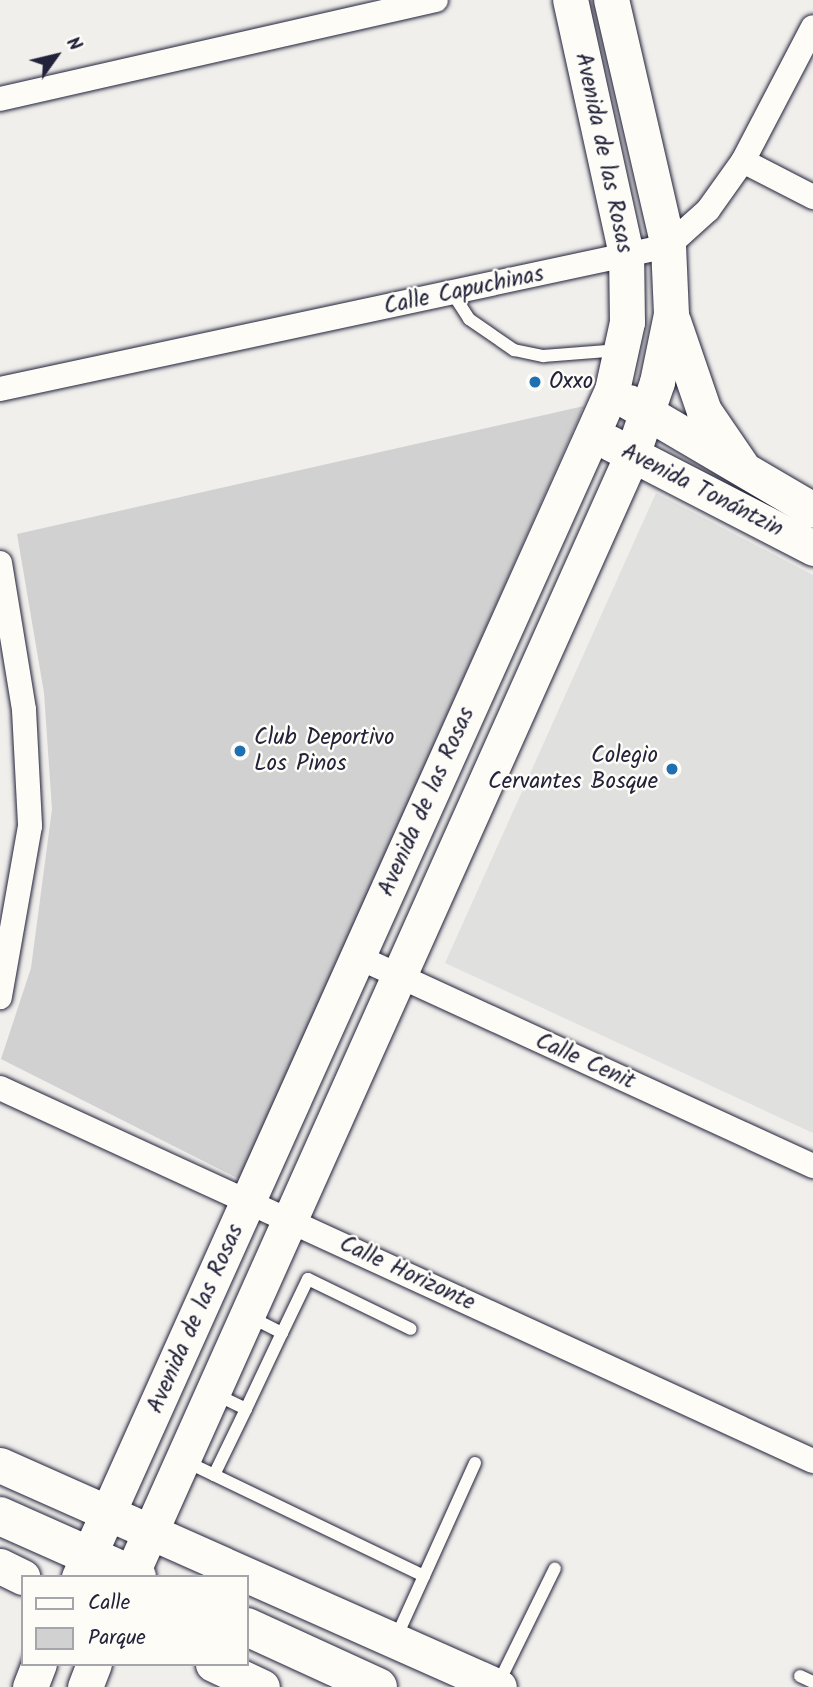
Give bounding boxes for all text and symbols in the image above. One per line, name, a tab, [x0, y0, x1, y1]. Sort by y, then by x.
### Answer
north arrow	[21, 21, 91, 91]
text: N	[58, 31, 89, 58]
street label: Avenida de las Rosas	[568, 50, 638, 256]
street label: Calle Capuchinas	[381, 261, 547, 321]
place label: Oxxo	[549, 368, 593, 396]
marker: Oxxo	[527, 374, 543, 390]
street label: Avenida Tonántzin	[616, 438, 788, 544]
street label: Avenida de las Rosas	[373, 703, 481, 901]
place label: Club Deportivo Los Pinos	[254, 724, 394, 778]
place label: Colegio Cervantes Bosque	[488, 742, 658, 796]
marker: Club Deportivo Los Pinos	[232, 743, 248, 759]
marker: Colegio Cervantes Bosque	[664, 761, 680, 777]
street label: Calle Cenit	[531, 1028, 639, 1096]
street label: Avenida de las Rosas	[142, 1220, 250, 1418]
street label: Calle Horizonte	[335, 1231, 479, 1317]
legend	[21, 1575, 248, 1666]
text: Calle	[88, 1587, 130, 1620]
text: Parque	[88, 1622, 146, 1655]

